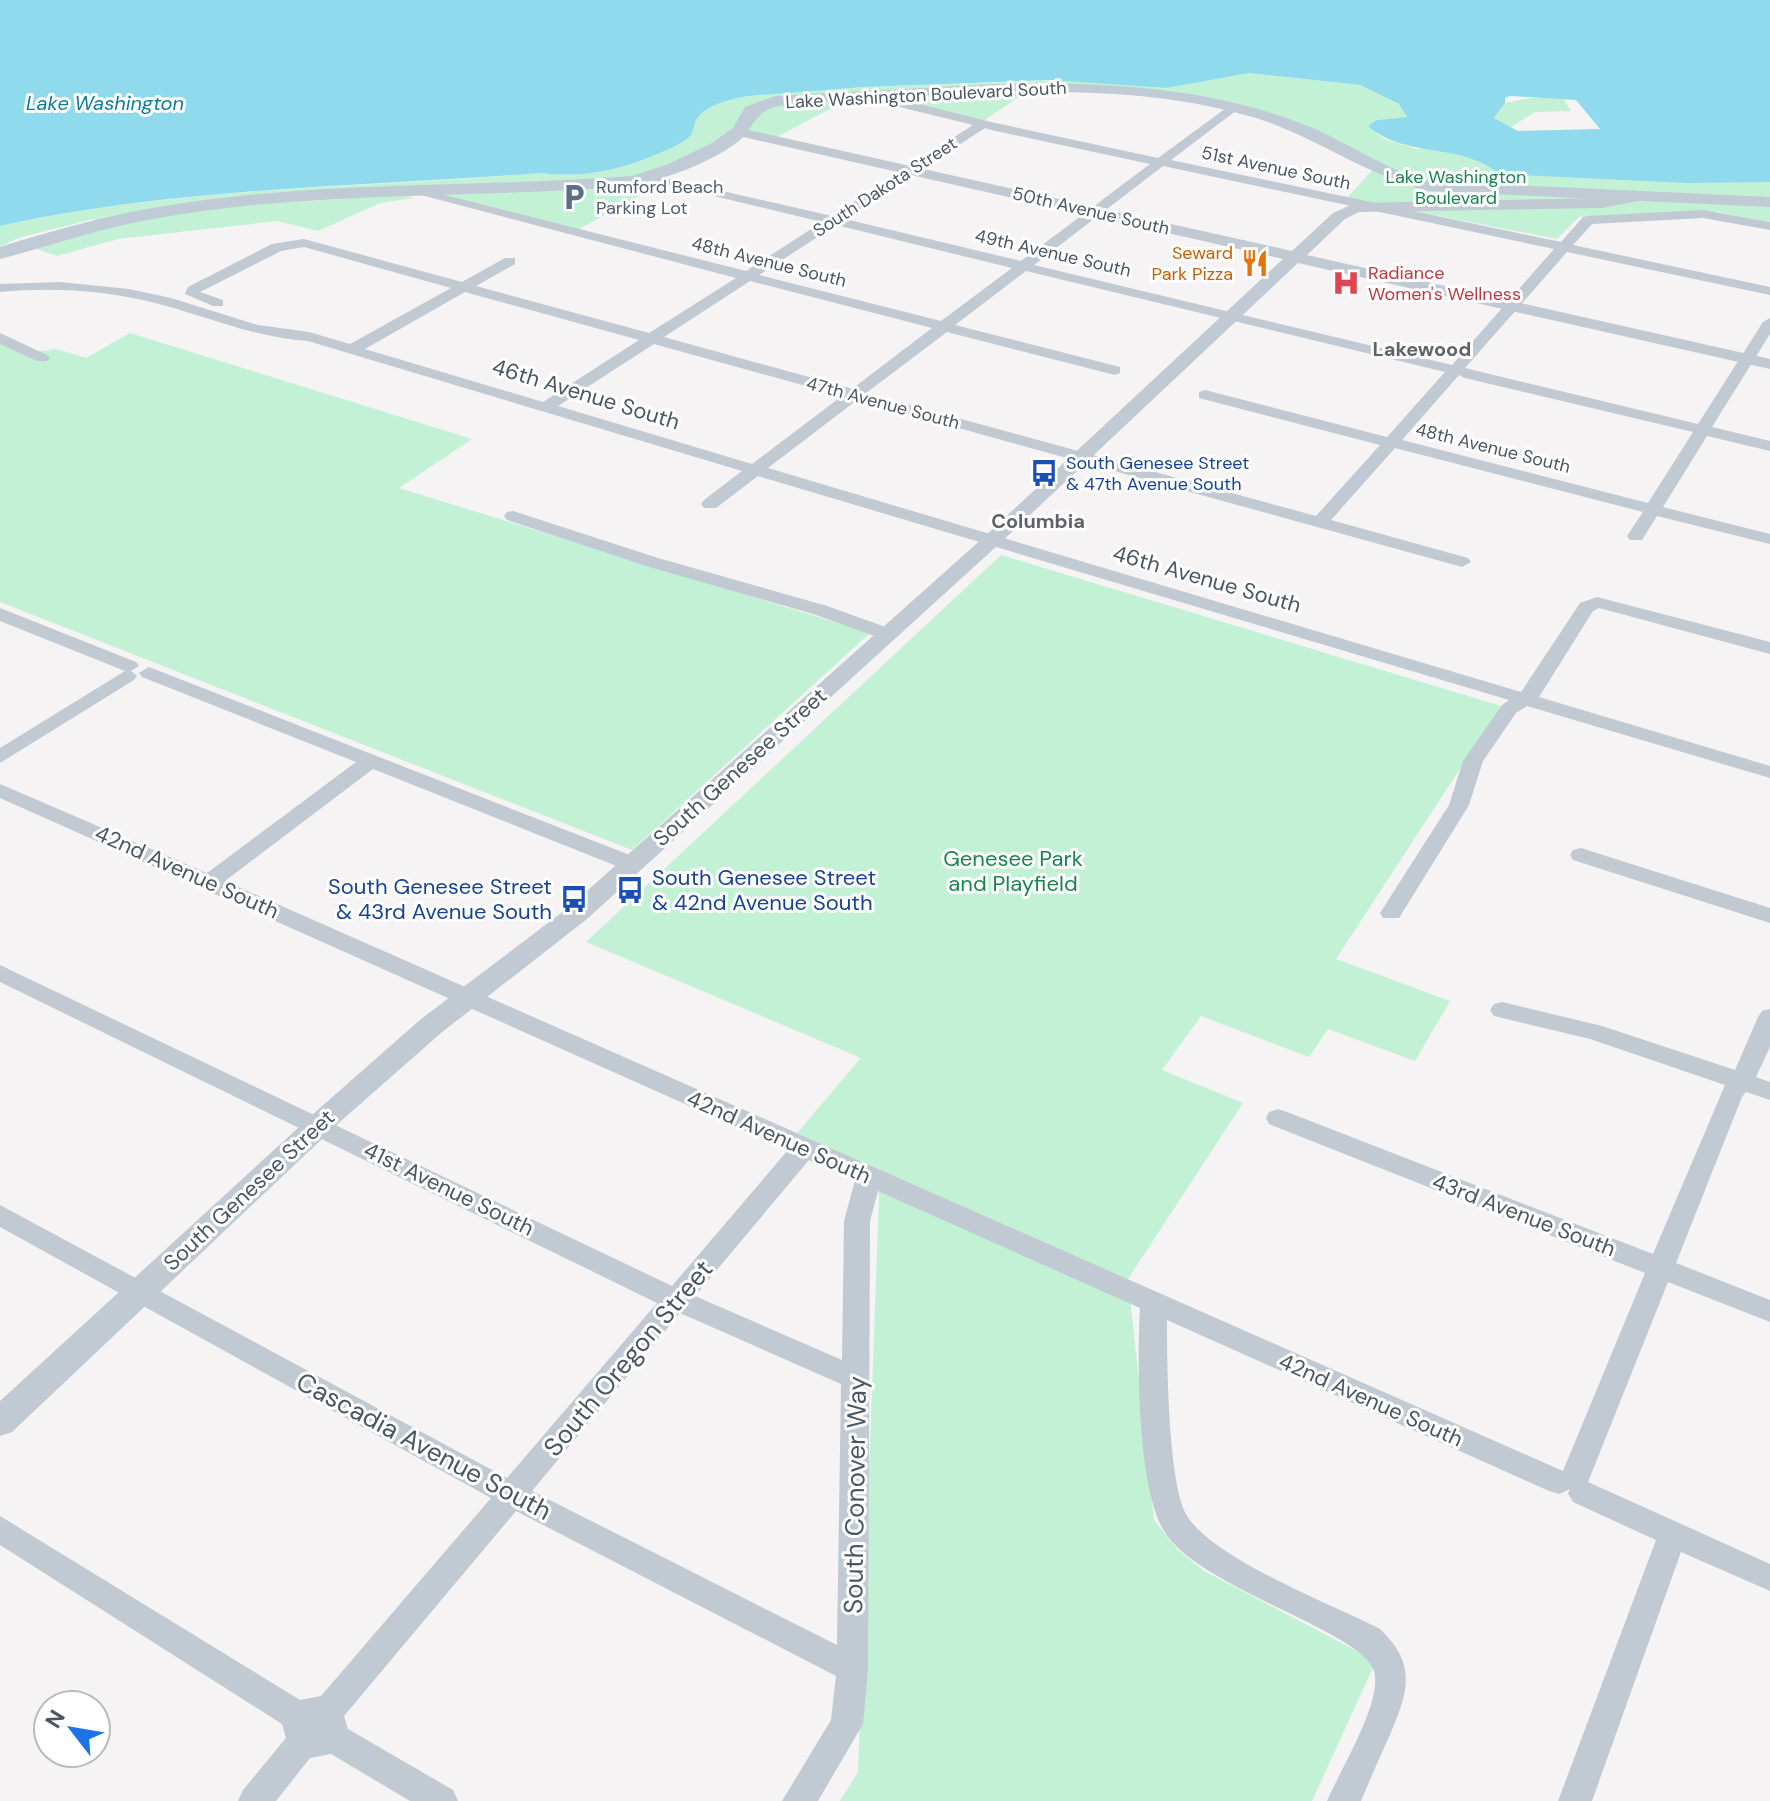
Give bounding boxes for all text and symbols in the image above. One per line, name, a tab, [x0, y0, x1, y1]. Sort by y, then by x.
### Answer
street label: Lake Washington Boulevard South	[785, 76, 1067, 114]
water label: Lake Washington	[26, 90, 184, 116]
street label: South Dakota Street	[808, 131, 962, 243]
street label: 51st Avenue South	[1199, 140, 1353, 196]
park label: Lake Washington Boulevard	[1386, 165, 1526, 210]
place label: Rumford Beach Parking Lot	[596, 175, 723, 220]
street label: 50th Avenue South	[1010, 181, 1172, 241]
parking icon: Rumford Beach Parking Lot	[559, 182, 589, 212]
street label: 49th Avenue South	[973, 223, 1133, 283]
street label: 48th Avenue South	[689, 231, 849, 293]
place label: Seward Park Pizza	[1152, 241, 1233, 286]
restaurant icon: Seward Park Pizza	[1240, 248, 1270, 278]
place label: Radiance Women's Wellness	[1368, 261, 1521, 306]
hospital icon: Radiance Women's Wellness	[1331, 268, 1361, 298]
district label: Lakewood	[1373, 336, 1471, 362]
street label: 46th Avenue South	[489, 352, 683, 436]
street label: 47th Avenue South	[804, 371, 962, 435]
street label: 48th Avenue South	[1413, 417, 1573, 479]
place label: South Genesee Street & 47th Avenue South	[1066, 451, 1249, 496]
bus stop icon: South Genesee Street & 47th Avenue South	[1029, 458, 1059, 488]
district label: Columbia	[991, 508, 1085, 534]
street label: 46th Avenue South	[1109, 538, 1305, 620]
street label: South Genesee Street	[647, 681, 833, 853]
street label: 42nd Avenue South	[90, 818, 284, 926]
park label: Genesee Park and Playfield	[943, 844, 1083, 898]
place label: South Genesee Street & 42nd Avenue South	[652, 863, 876, 917]
place label: South Genesee Street & 43rd Avenue South	[328, 872, 552, 926]
bus stop icon: South Genesee Street & 42nd Avenue South	[615, 875, 645, 905]
bus stop icon: South Genesee Street & 43rd Avenue South	[559, 884, 589, 914]
street label: 42nd Avenue South	[682, 1083, 876, 1191]
street label: South Genesee Street	[157, 1103, 341, 1277]
street label: 41st Avenue South	[359, 1135, 539, 1243]
street label: 43rd Avenue South	[1428, 1167, 1620, 1263]
street label: South Oregon Street	[536, 1253, 720, 1463]
street label: 42nd Avenue South	[1274, 1346, 1468, 1454]
street label: Cascadia Avenue South	[291, 1364, 557, 1528]
street label: South Conover Way	[836, 1376, 874, 1614]
north arrow	[32, 1689, 112, 1769]
text: N	[39, 1705, 72, 1733]

